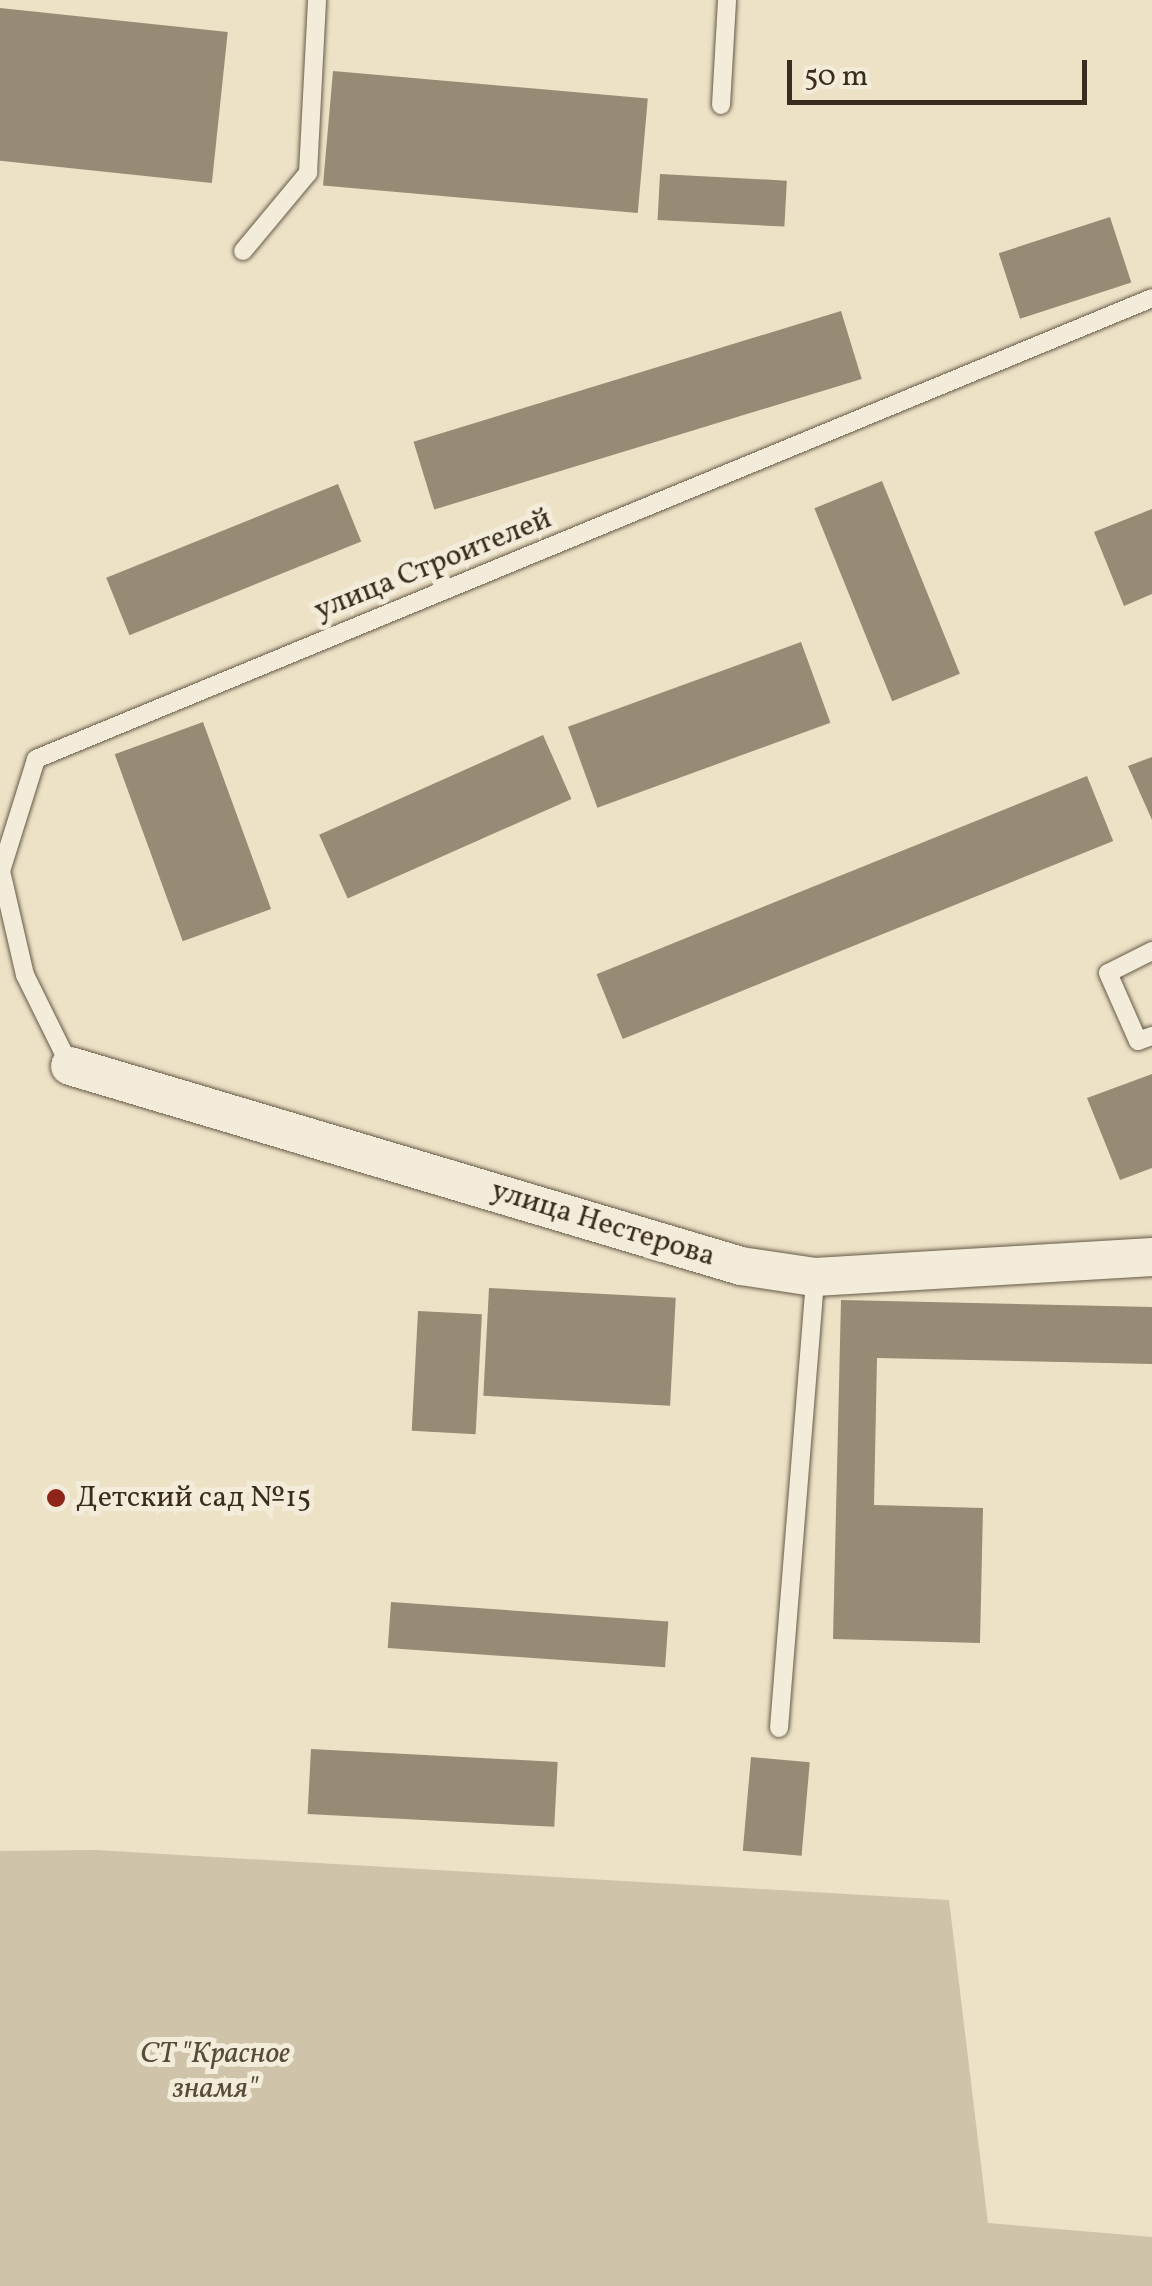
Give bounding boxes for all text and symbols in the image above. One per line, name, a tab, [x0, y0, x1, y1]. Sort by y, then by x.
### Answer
scale bar	[792, 40, 1092, 102]
text: 50 m	[804, 56, 868, 98]
street label: улица Строителей	[309, 501, 557, 629]
street label: улица Нестерова	[487, 1173, 719, 1275]
place label: Детский сад №15	[76, 1480, 311, 1516]
marker: Детский сад №15	[45, 1487, 67, 1509]
park label: СТ "Красное знамя"	[140, 2036, 290, 2106]

